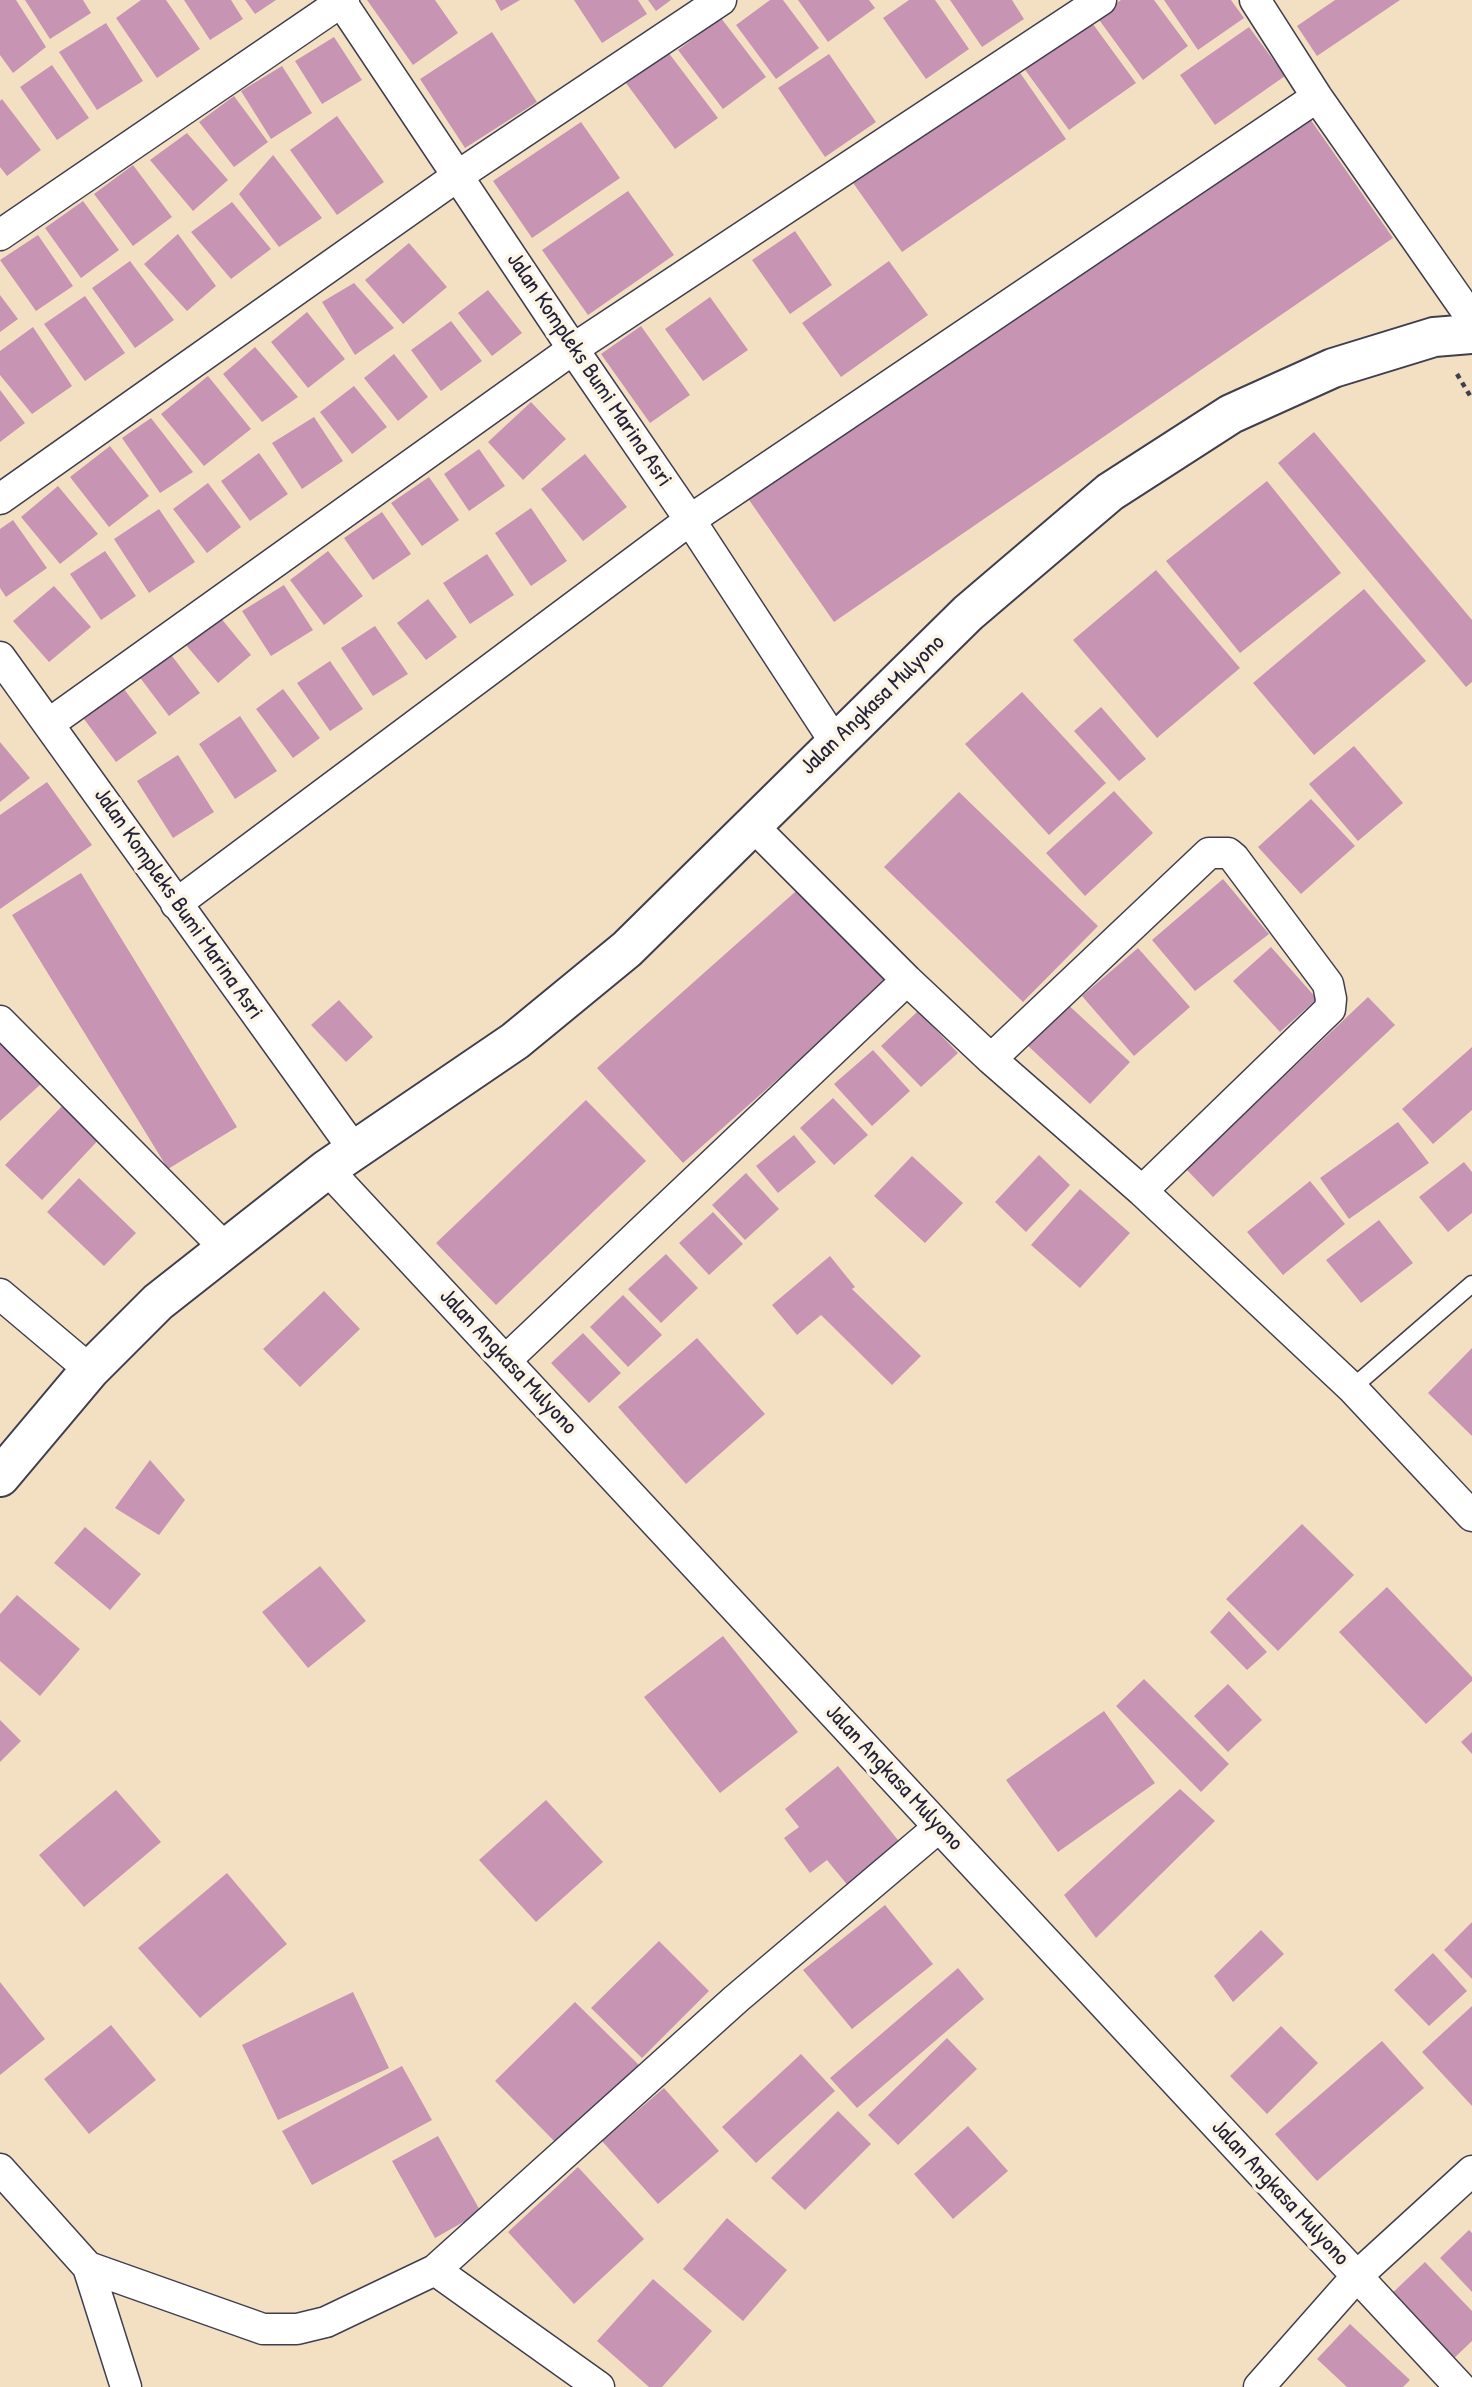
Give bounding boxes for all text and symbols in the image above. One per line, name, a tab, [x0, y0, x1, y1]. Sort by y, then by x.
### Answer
street label: Jalan Kompleks Bumi Marina Asri	[500, 248, 678, 492]
street label: Jalan Angkasa Mulyono	[795, 629, 951, 781]
street label: Jalan Kompleks Bumi Marina Asri	[87, 783, 269, 1025]
street label: Jalan Angkasa Mulyono	[433, 1283, 583, 1441]
street label: Jalan Angkasa Mulyono	[819, 1699, 969, 1857]
street label: Jalan Angkasa Mulyono	[1205, 2114, 1355, 2272]

